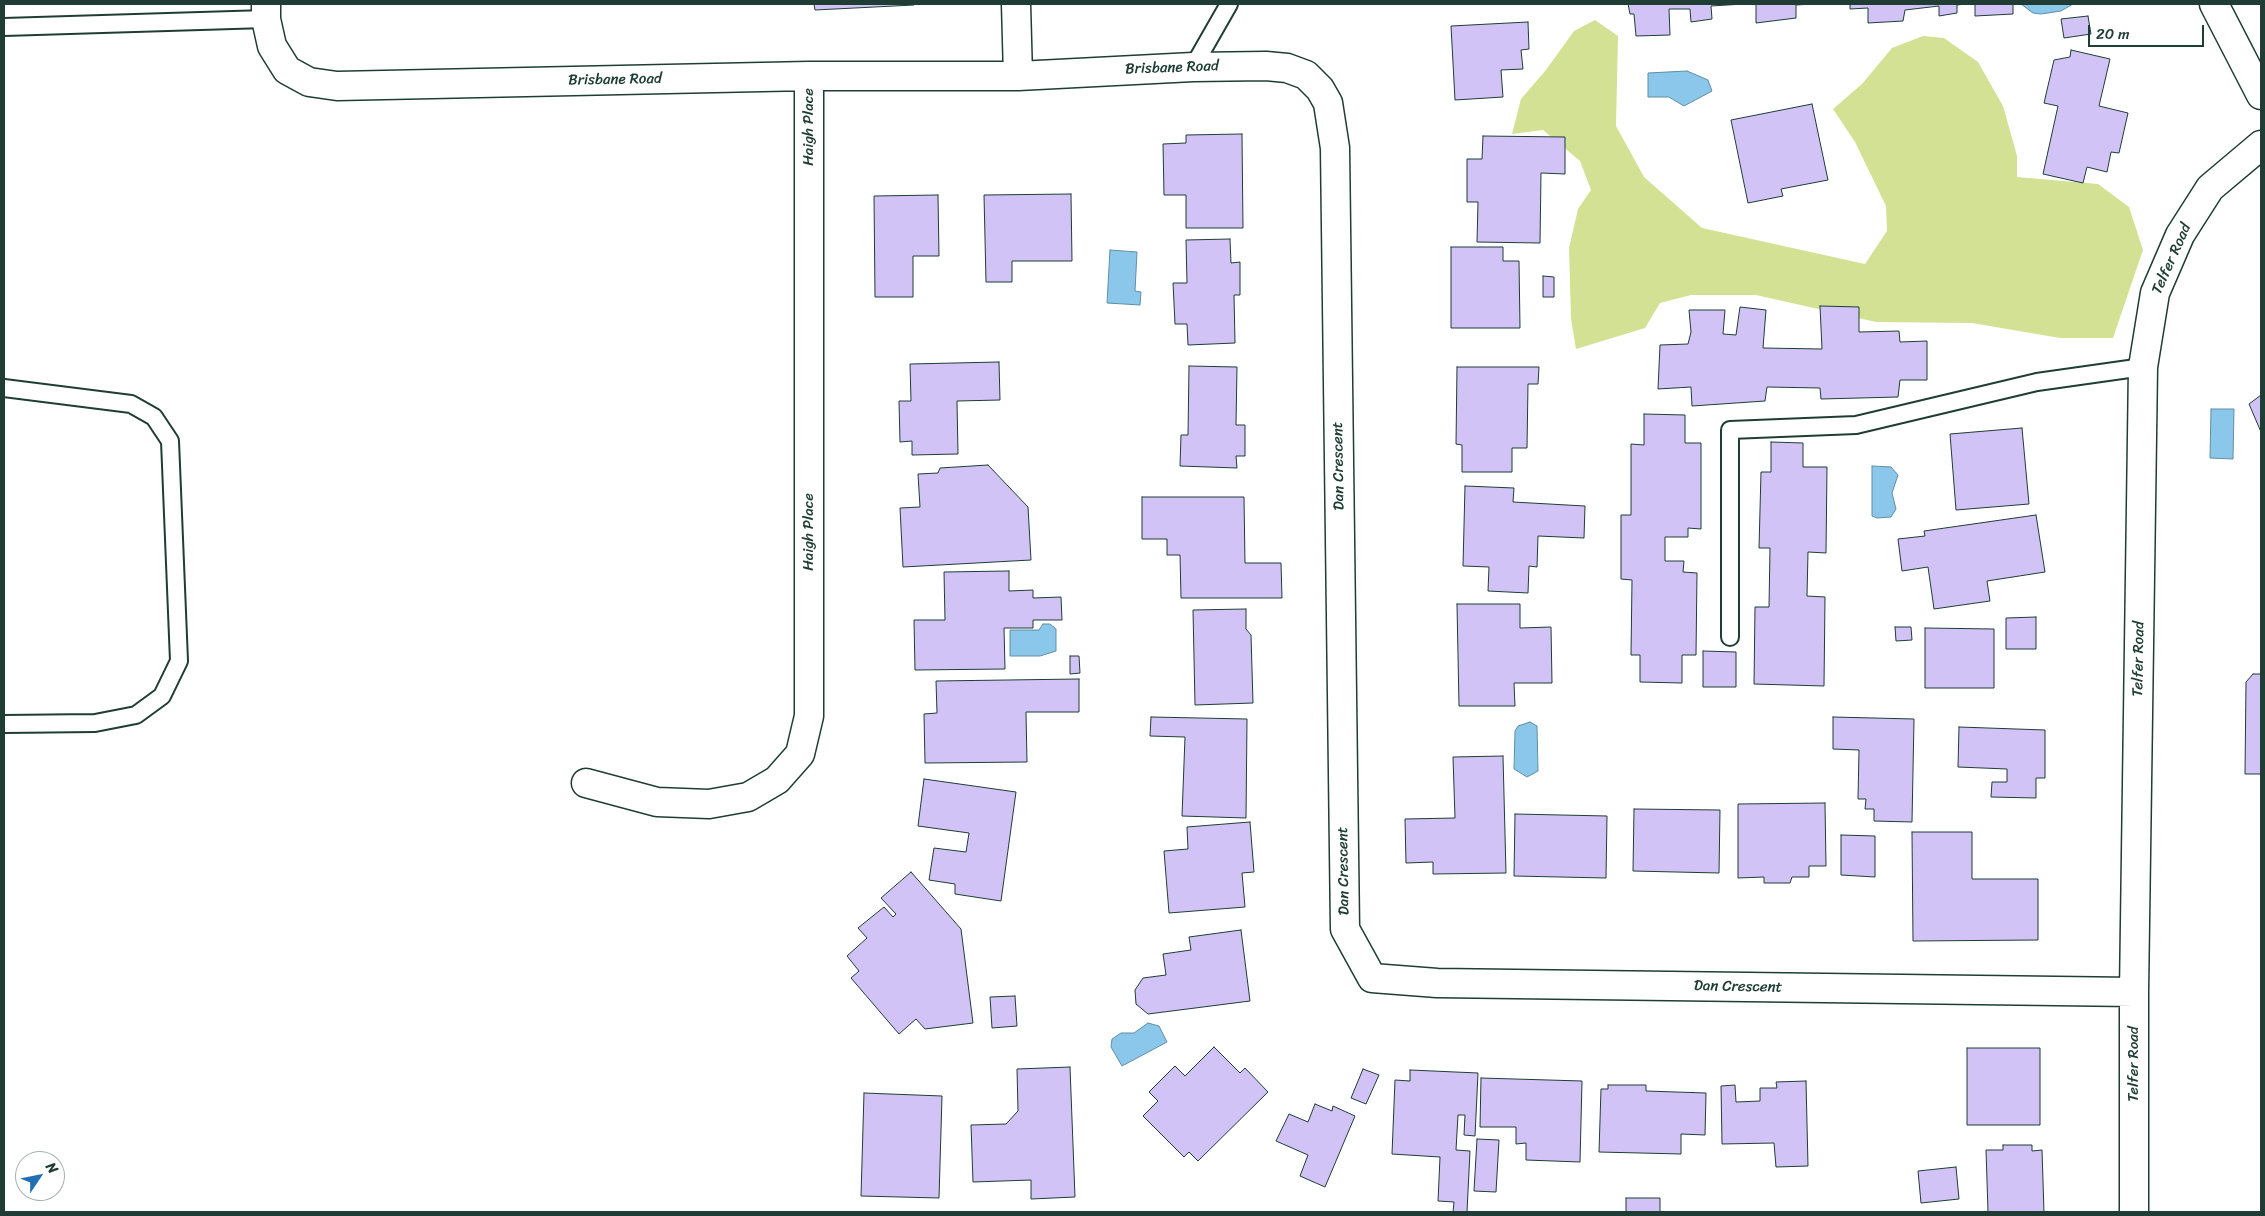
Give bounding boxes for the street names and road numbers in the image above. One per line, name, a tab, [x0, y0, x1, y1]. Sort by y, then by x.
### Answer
street label: Brisbane Road	[1125, 57, 1219, 79]
street label: Brisbane Road	[568, 70, 662, 90]
street label: Haigh Place	[800, 88, 818, 166]
street label: Telfer Road	[2148, 221, 2196, 297]
street label: Dan Crescent	[1329, 422, 1349, 510]
street label: Haigh Place	[800, 493, 818, 571]
street label: Telfer Road	[2129, 621, 2149, 697]
street label: Dan Crescent	[1334, 827, 1354, 915]
street label: Dan Crescent	[1694, 977, 1782, 997]
street label: Telfer Road	[2125, 1026, 2143, 1102]

